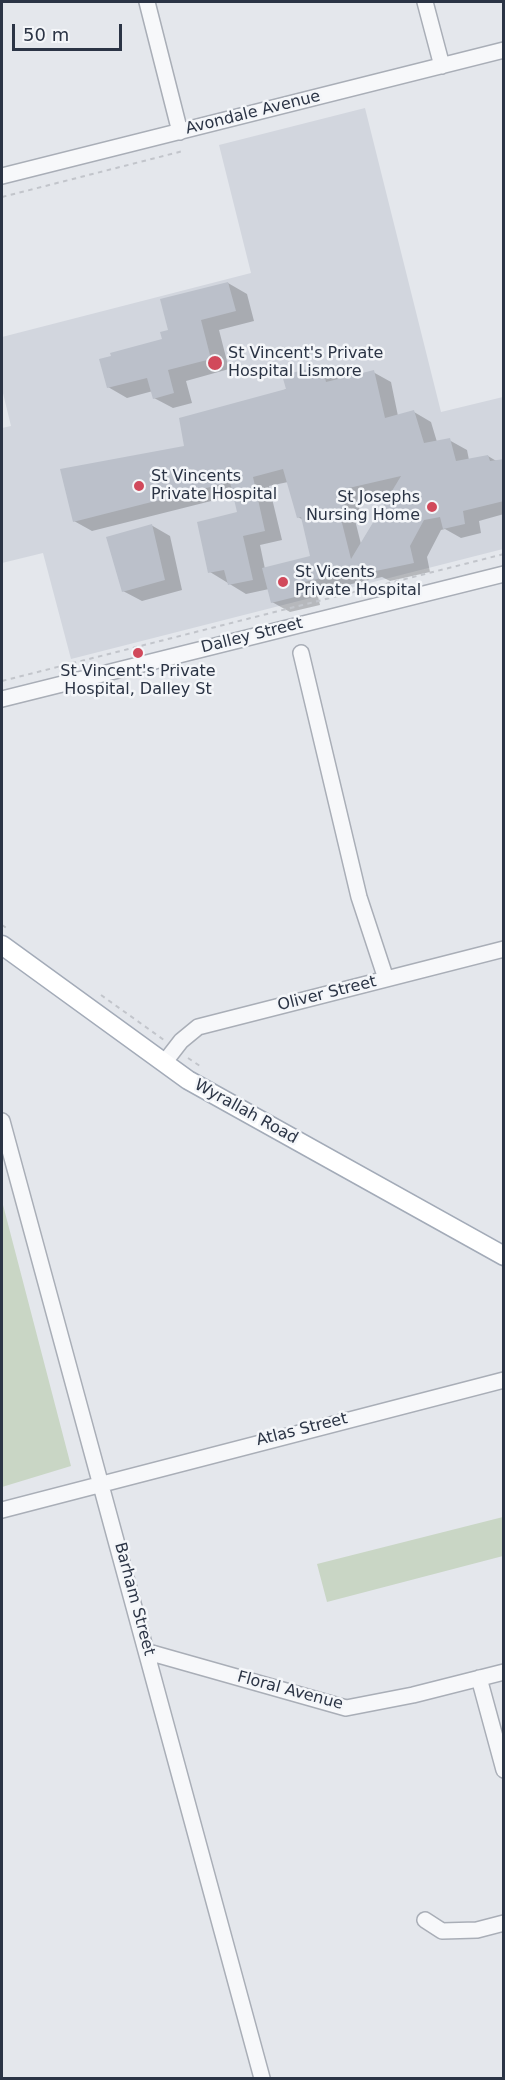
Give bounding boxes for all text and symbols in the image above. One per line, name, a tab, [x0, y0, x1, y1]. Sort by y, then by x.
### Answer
scale bar	[15, 12, 124, 50]
text: 50 m	[23, 24, 69, 45]
street label: Avondale Avenue	[184, 87, 322, 139]
place label: St Vincent's Private Hospital Lismore	[228, 344, 383, 382]
marker: St Vincent's Private Hospital Lismore	[206, 354, 224, 372]
place label: St Vincents Private Hospital	[151, 467, 277, 505]
marker: St Vincents Private Hospital	[132, 479, 146, 493]
place label: St Josephs Nursing Home	[306, 488, 420, 526]
marker: St Josephs Nursing Home	[425, 500, 439, 514]
place label: St Vicents Private Hospital	[295, 563, 421, 601]
marker: St Vicents Private Hospital	[276, 575, 290, 589]
street label: Dalley Street	[199, 614, 305, 658]
marker: St Vincent's Private Hospital, Dalley St	[131, 646, 145, 660]
place label: St Vincent's Private Hospital, Dalley St	[60, 662, 216, 700]
street label: Oliver Street	[276, 972, 378, 1016]
street label: Wyrallah Road	[191, 1076, 301, 1148]
street label: Atlas Street	[254, 1409, 350, 1451]
street label: Barham Street	[110, 1540, 158, 1658]
street label: Floral Avenue	[235, 1668, 345, 1714]

